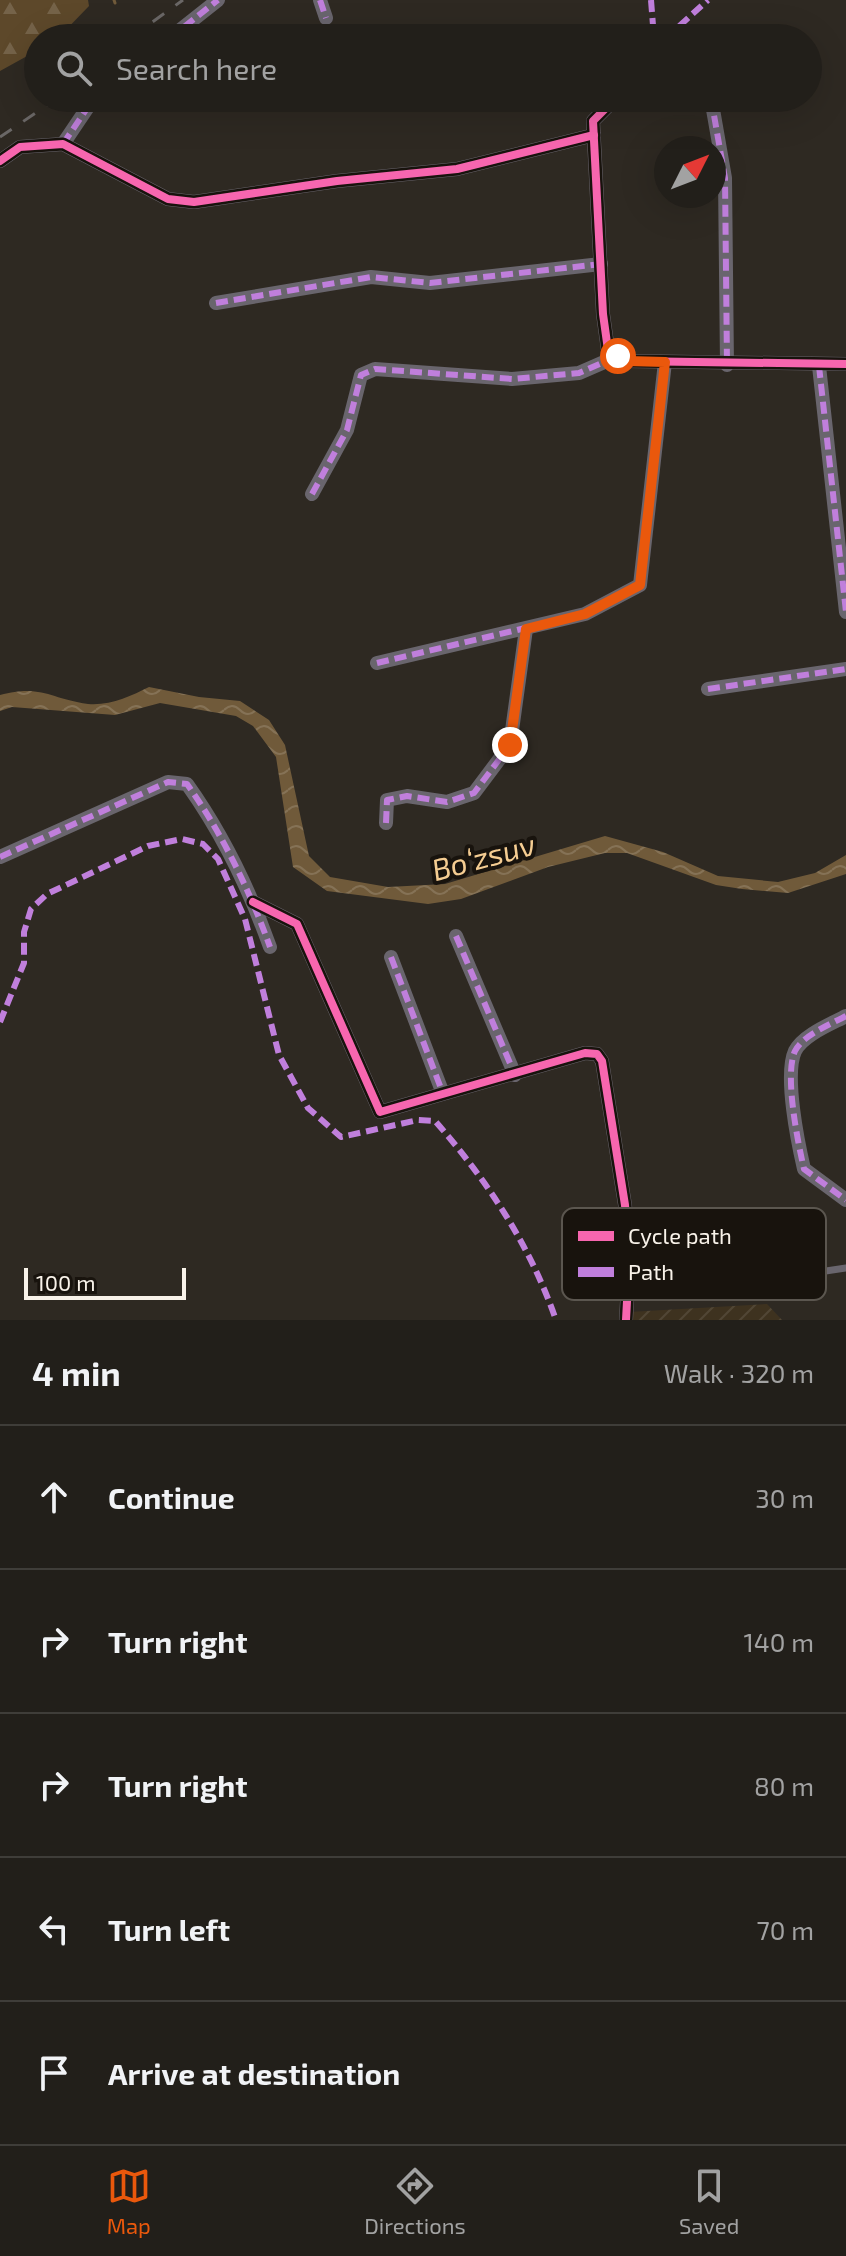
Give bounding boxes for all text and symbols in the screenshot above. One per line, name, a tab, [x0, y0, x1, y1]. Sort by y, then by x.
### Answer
search box	[24, 24, 822, 112]
icon: search	[52, 46, 96, 90]
text: Search here	[116, 50, 277, 86]
north arrow	[654, 136, 726, 208]
route start	[600, 338, 636, 374]
route end	[492, 727, 528, 763]
water label: Boʻzsuv	[427, 825, 539, 887]
legend	[562, 1208, 826, 1300]
text: Cycle path	[628, 1222, 732, 1248]
text: Path	[628, 1258, 674, 1284]
scale bar	[24, 1264, 186, 1300]
text: 100 m	[36, 1269, 95, 1295]
text: 4 min	[32, 1352, 121, 1393]
text: Walk · 320 m	[664, 1357, 814, 1388]
icon: ahead	[32, 1475, 76, 1519]
text: Continue	[108, 1479, 235, 1515]
text: 30 m	[755, 1482, 814, 1513]
icon: right	[32, 1619, 76, 1663]
text: Turn right	[108, 1623, 248, 1659]
text: 140 m	[743, 1626, 814, 1657]
icon: right	[32, 1763, 76, 1807]
text: Turn right	[108, 1767, 248, 1803]
text: 80 m	[754, 1770, 814, 1801]
icon: left	[32, 1907, 76, 1951]
text: Turn left	[108, 1911, 230, 1947]
text: 70 m	[756, 1914, 814, 1945]
icon: arrive	[32, 2051, 76, 2095]
text: Arrive at destination	[108, 2055, 400, 2091]
tab: Map	[107, 2164, 151, 2238]
tab: Directions	[364, 2164, 466, 2238]
tab: Saved	[679, 2164, 739, 2238]

